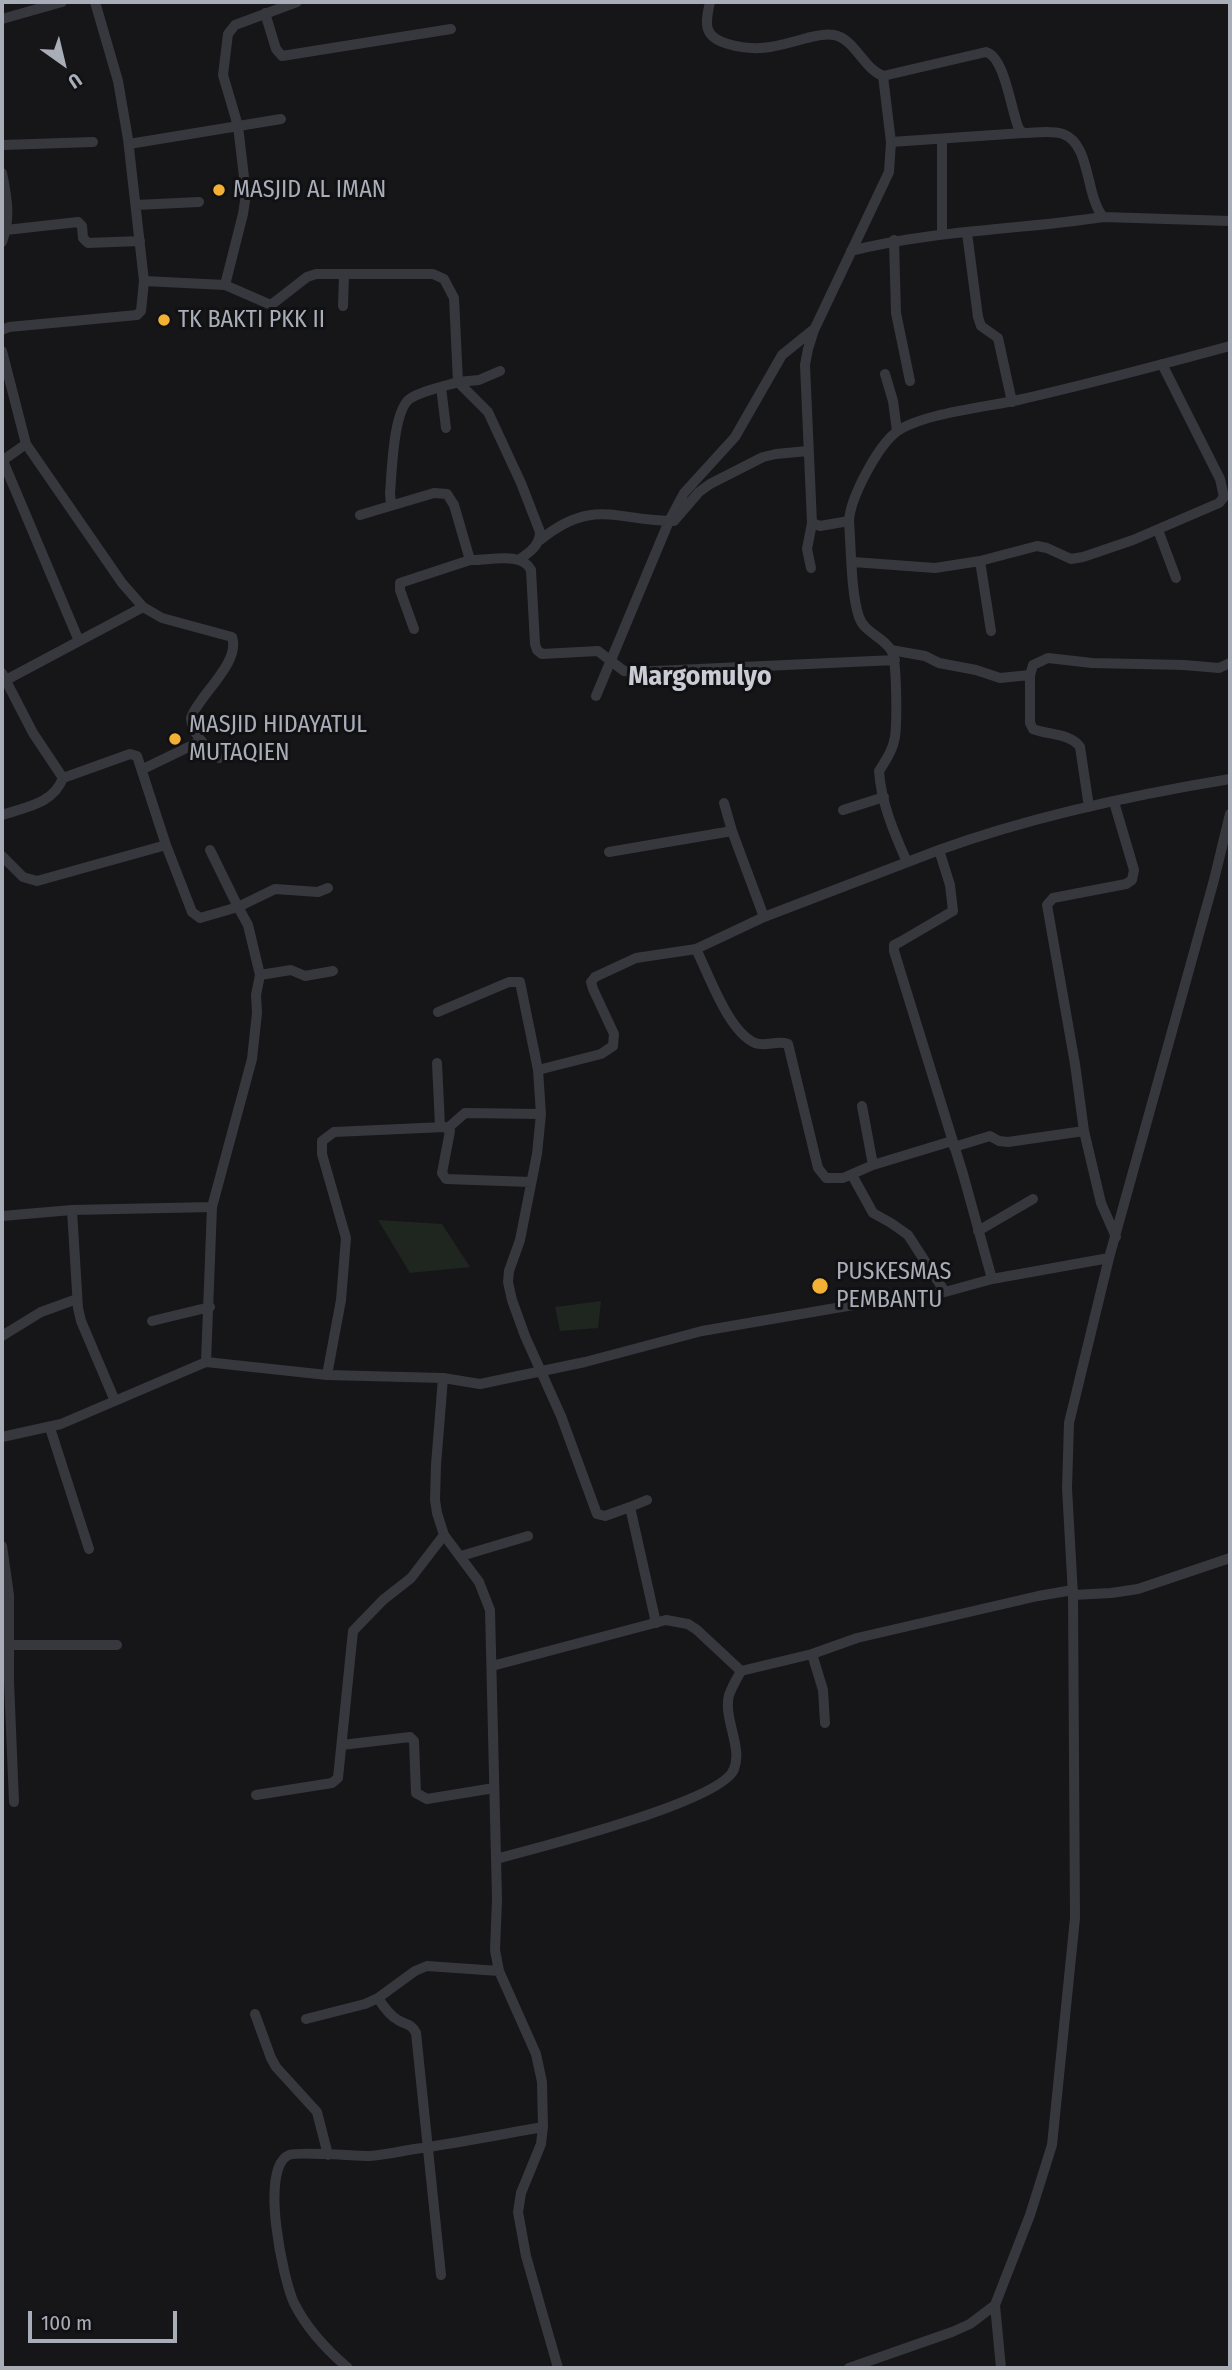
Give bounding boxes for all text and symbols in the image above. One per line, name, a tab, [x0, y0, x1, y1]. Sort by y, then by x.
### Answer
north arrow	[28, 28, 98, 98]
text: U	[64, 68, 86, 93]
place label: MASJID AL IMAN	[233, 176, 386, 204]
marker: MASJID AL IMAN	[211, 182, 227, 198]
place label: TK BAKTI PKK II	[178, 306, 325, 334]
marker: TK BAKTI PKK II	[156, 312, 172, 328]
district label: Margomulyo	[628, 660, 772, 694]
place label: MASJID HIDAYATUL MUTAQIEN	[189, 711, 367, 767]
marker: MASJID HIDAYATUL MUTAQIEN	[167, 731, 183, 747]
place label: PUSKESMAS PEMBANTU	[836, 1258, 951, 1314]
marker: PUSKESMAS PEMBANTU	[810, 1276, 830, 1296]
scale bar	[32, 2296, 180, 2340]
text: 100 m	[41, 2310, 92, 2336]

